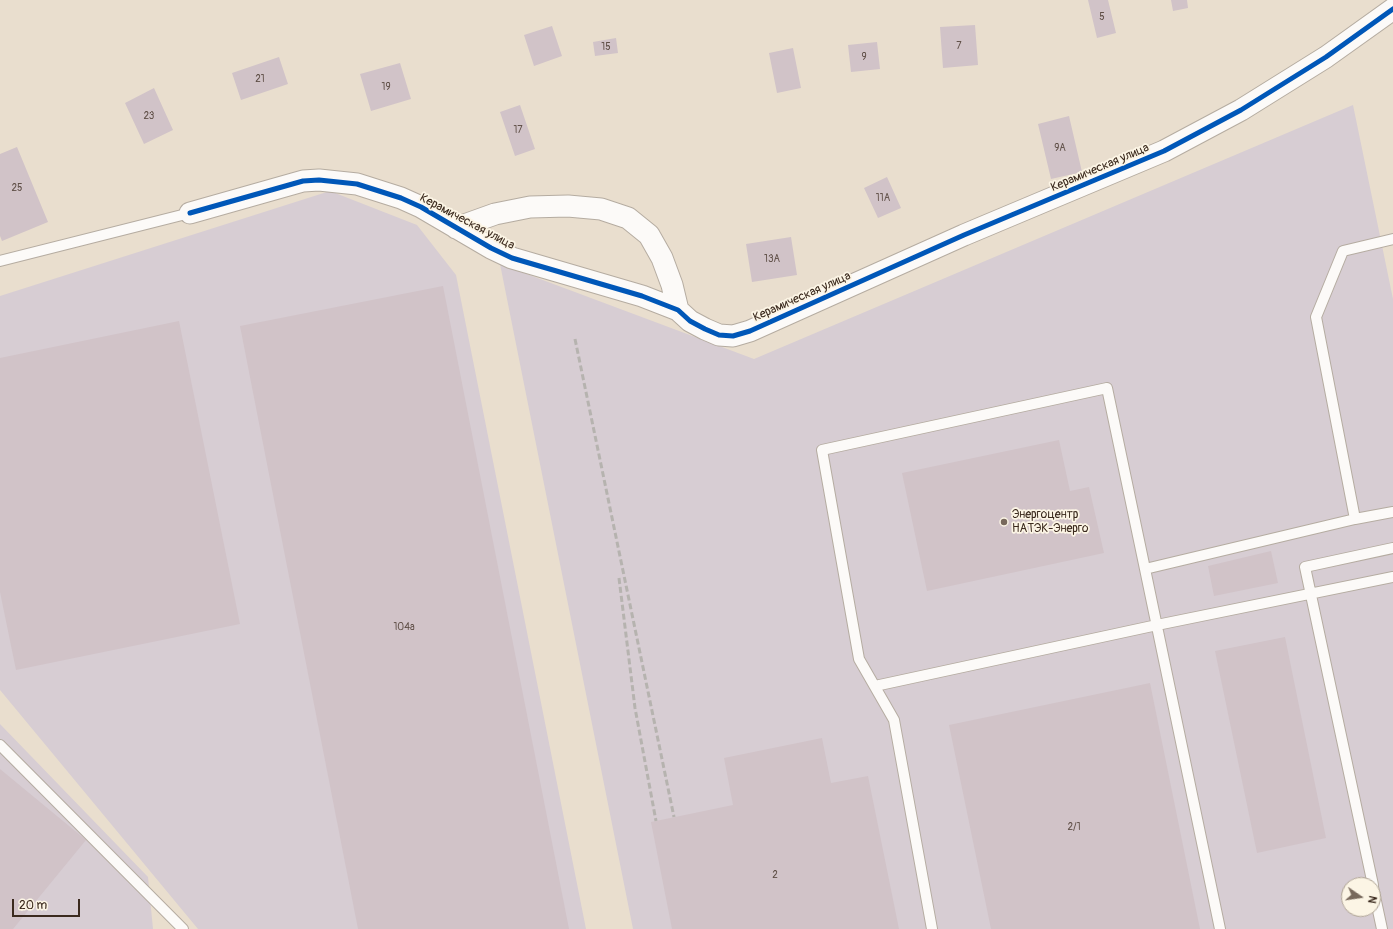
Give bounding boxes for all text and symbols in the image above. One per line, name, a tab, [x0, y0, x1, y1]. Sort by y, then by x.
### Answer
house number: 5	[1099, 11, 1105, 23]
house number: 7	[956, 40, 962, 52]
house number: 15	[601, 41, 611, 53]
house number: 9	[861, 51, 867, 63]
house number: 21	[255, 73, 265, 85]
house number: 19	[381, 81, 391, 93]
house number: 23	[144, 110, 154, 122]
house number: 17	[513, 124, 523, 136]
street label: Керамическая улица	[1049, 141, 1151, 195]
house number: 9А	[1054, 142, 1066, 154]
house number: 25	[11, 182, 23, 194]
street label: Керамическая улица	[417, 191, 517, 253]
house number: 11А	[876, 192, 890, 204]
house number: 13А	[764, 253, 780, 265]
street label: Керамическая улица	[751, 269, 853, 325]
place label: Энергоцентр НАТЭК-Энерго	[1012, 508, 1089, 536]
marker: Энергоцентр НАТЭК-Энерго	[999, 517, 1009, 527]
house number: 104а	[393, 621, 415, 633]
house number: 2/1	[1067, 821, 1081, 833]
house number: 2	[772, 869, 778, 881]
north arrow	[1341, 877, 1381, 917]
scale bar	[14, 891, 82, 917]
text: N	[1365, 895, 1379, 905]
text: 20 m	[19, 898, 47, 913]

